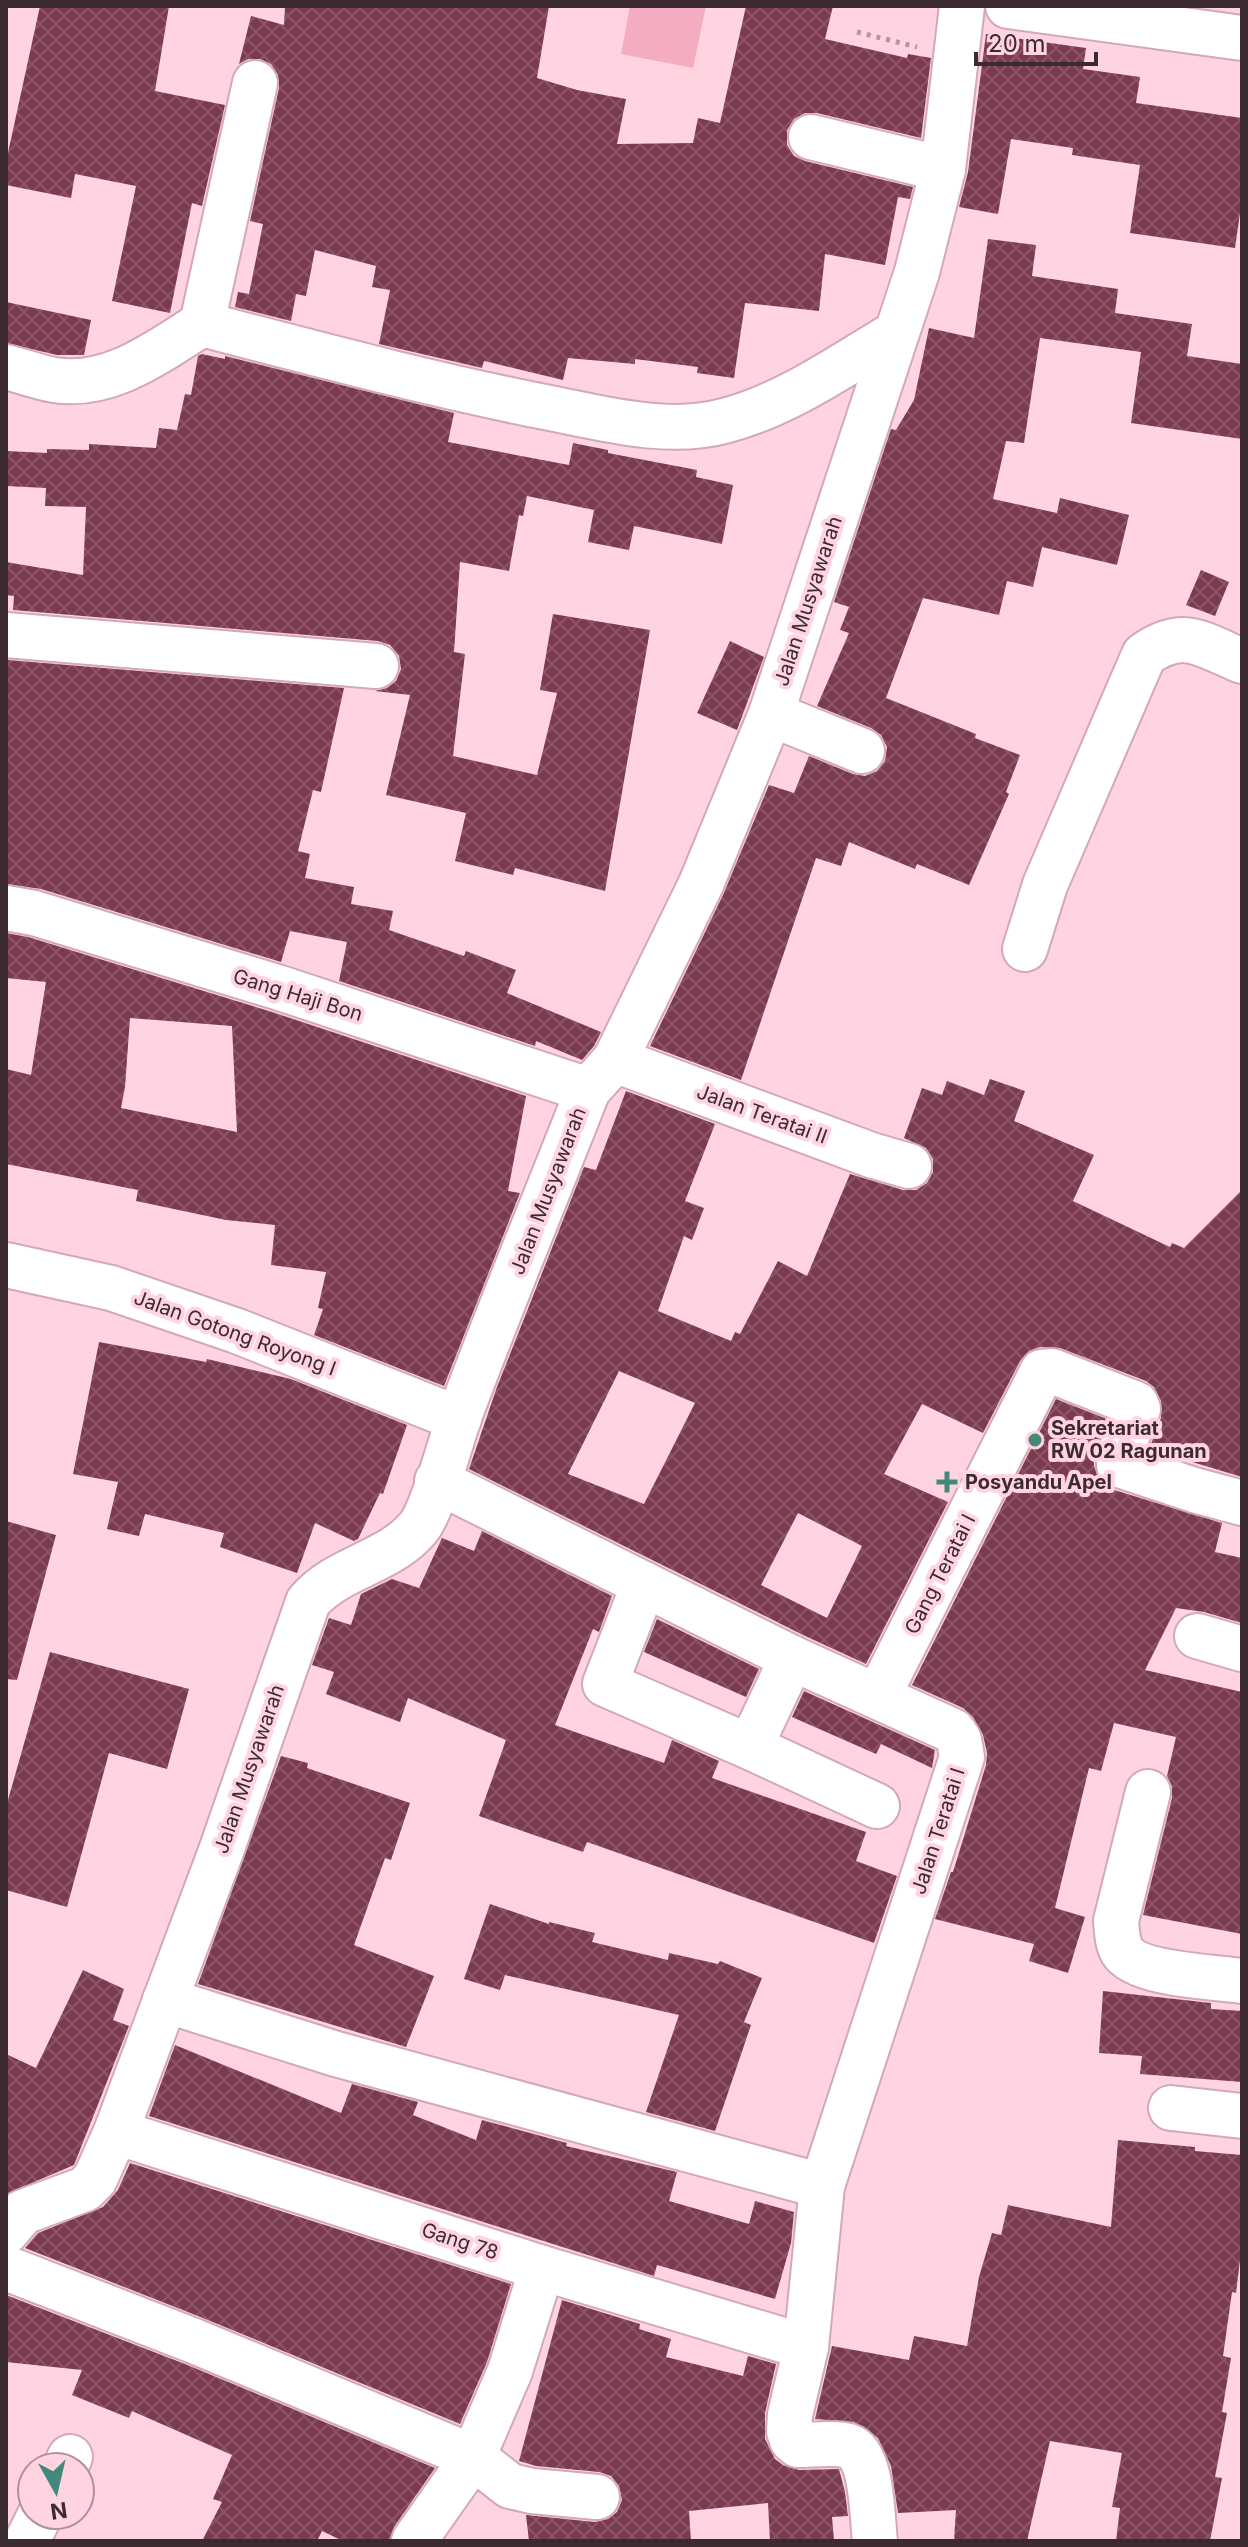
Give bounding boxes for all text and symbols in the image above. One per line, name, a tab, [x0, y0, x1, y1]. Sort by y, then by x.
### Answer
scale bar	[976, 16, 1096, 66]
text: 20 m	[988, 29, 1046, 58]
street label: Jalan Musyawarah	[769, 513, 847, 689]
street label: Gang Haji Bon	[230, 964, 366, 1026]
street label: Jalan Teratai II	[694, 1079, 830, 1149]
street label: Jalan Musyawarah	[505, 1104, 591, 1278]
street label: Jalan Gotong Royong I	[131, 1285, 339, 1381]
place label: Sekretariat RW 02 Ragunan	[1051, 1416, 1207, 1463]
marker: Sekretariat RW 02 Ragunan	[1026, 1431, 1044, 1449]
place label: Posyandu Apel	[965, 1470, 1112, 1494]
marker: Posyandu Apel	[936, 1471, 958, 1493]
street label: Gang Teratai I	[899, 1510, 981, 1638]
street label: Jalan Musyawarah	[209, 1681, 289, 1857]
street label: Jalan Teratai I	[906, 1765, 970, 1897]
street label: Gang 78	[419, 2217, 501, 2265]
north arrow	[16, 2451, 96, 2531]
text: N	[49, 2497, 69, 2525]

